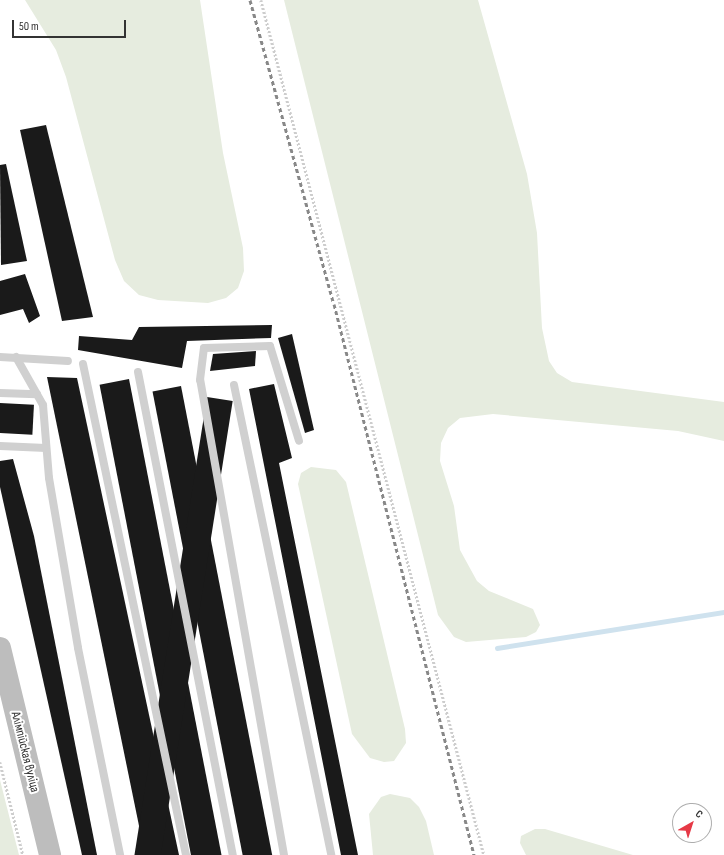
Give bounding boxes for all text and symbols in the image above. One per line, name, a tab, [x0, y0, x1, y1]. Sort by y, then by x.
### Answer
scale bar	[14, 12, 128, 38]
text: 50 m	[19, 19, 39, 34]
street label: Алімпійская вуліца	[7, 710, 43, 794]
north arrow	[672, 803, 712, 843]
text: С	[693, 807, 706, 821]

